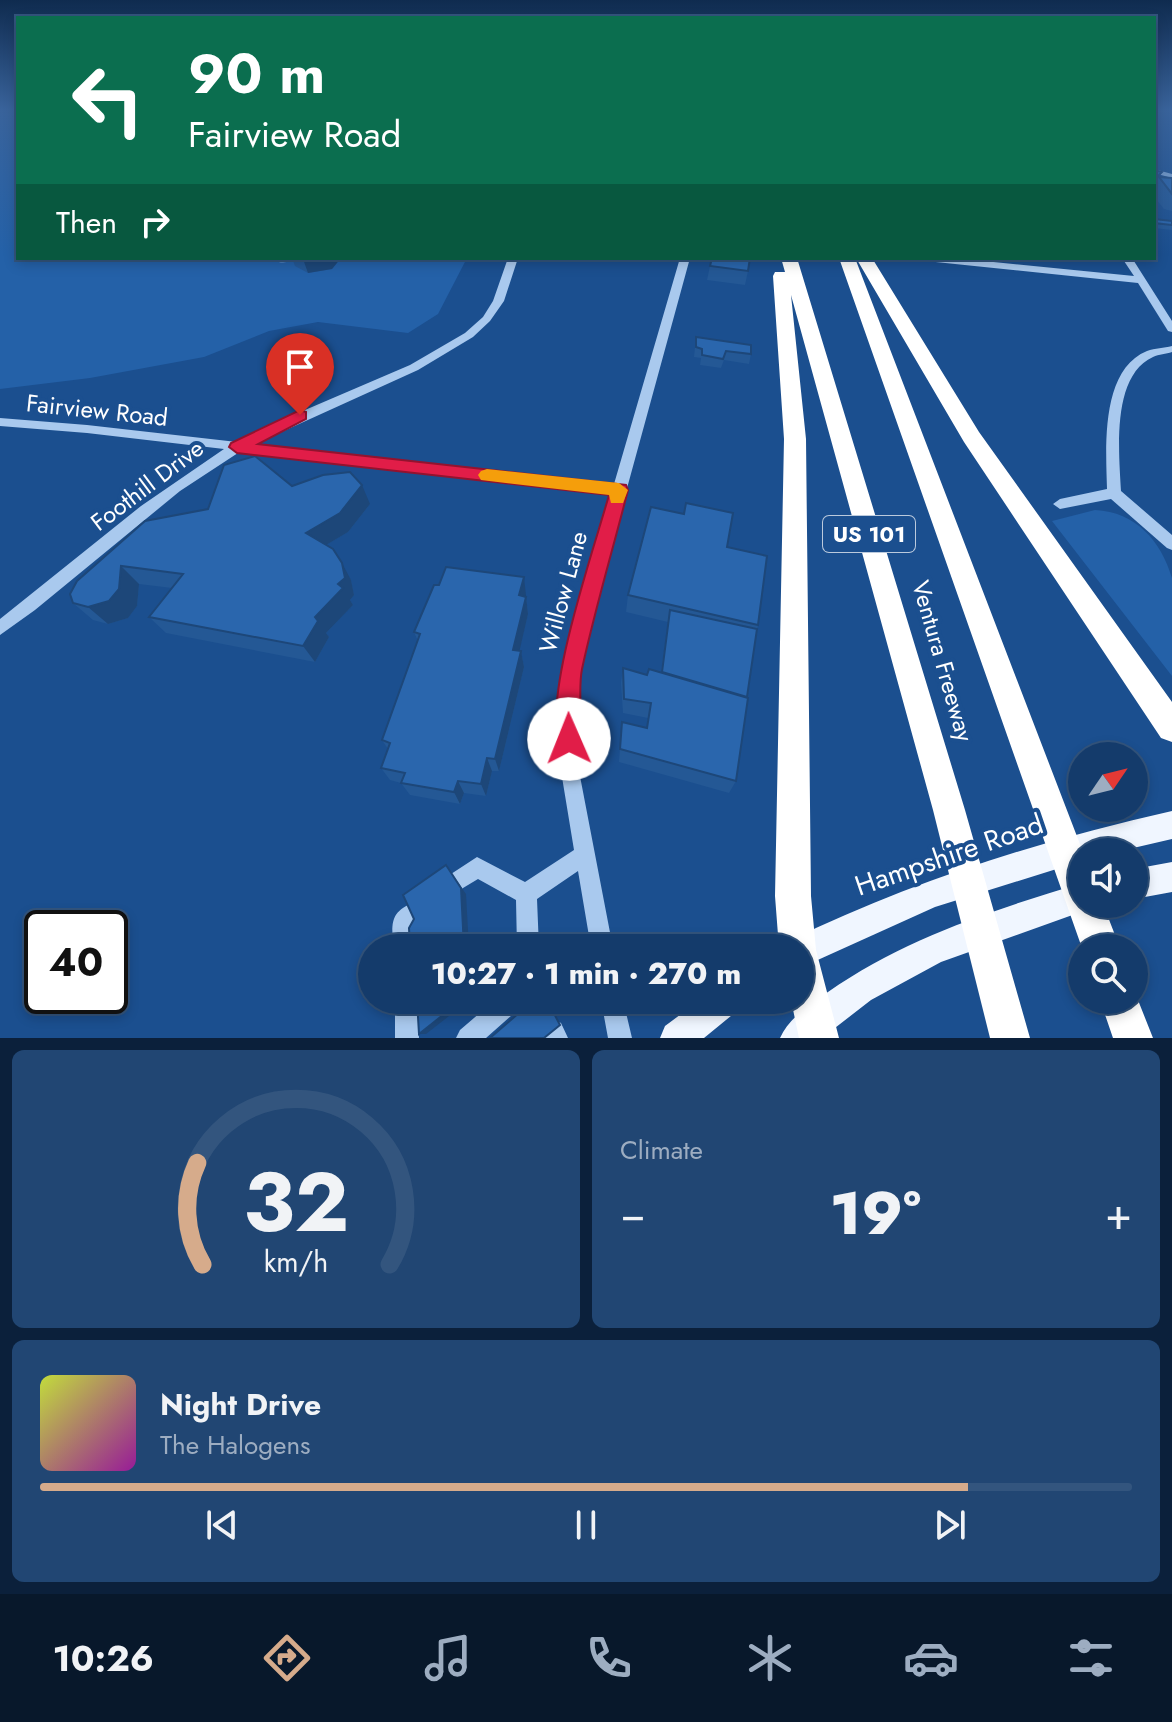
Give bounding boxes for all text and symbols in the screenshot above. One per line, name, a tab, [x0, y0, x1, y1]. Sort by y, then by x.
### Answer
text: 90 m	[188, 33, 325, 114]
icon: left	[56, 48, 160, 152]
text: Fairview Road	[188, 108, 401, 160]
icon: right	[133, 200, 177, 244]
text: Then	[56, 201, 117, 244]
pin	[266, 333, 334, 415]
icon: arrive	[278, 345, 322, 389]
street label: Fairview Road	[25, 385, 169, 435]
street label: Foothill Drive	[83, 431, 211, 539]
road number: US 101	[823, 516, 915, 552]
street label: Willow Lane	[530, 527, 596, 657]
street label: Ventura Freeway	[903, 576, 983, 746]
position arrow	[527, 697, 611, 781]
north arrow	[1068, 742, 1148, 822]
map controls	[1068, 742, 1148, 1014]
street label: Hampshire Road	[849, 804, 1049, 906]
button: sound	[1068, 838, 1148, 918]
speed limit sign: 40	[24, 910, 128, 1014]
button: search	[1068, 934, 1148, 1014]
text: 10:27 · 1 min · 270 m	[431, 952, 741, 995]
text: Climate	[620, 1131, 703, 1169]
text: 32	[243, 1142, 349, 1262]
text: 19°	[830, 1170, 921, 1257]
text: −	[620, 1182, 646, 1246]
text: +	[1105, 1182, 1132, 1246]
text: km/h	[264, 1241, 328, 1283]
text: Night Drive	[160, 1383, 321, 1426]
text: The Halogens	[160, 1426, 311, 1464]
icon: previous	[200, 1503, 244, 1547]
icon: pause	[564, 1503, 608, 1547]
icon: next	[928, 1503, 972, 1547]
icon: directions	[259, 1630, 315, 1686]
icon: music	[420, 1630, 476, 1686]
icon: phone	[581, 1630, 637, 1686]
icon: climate	[742, 1630, 798, 1686]
icon: car	[903, 1630, 959, 1686]
icon: filters	[1063, 1630, 1119, 1686]
text: 10:26	[52, 1632, 154, 1684]

